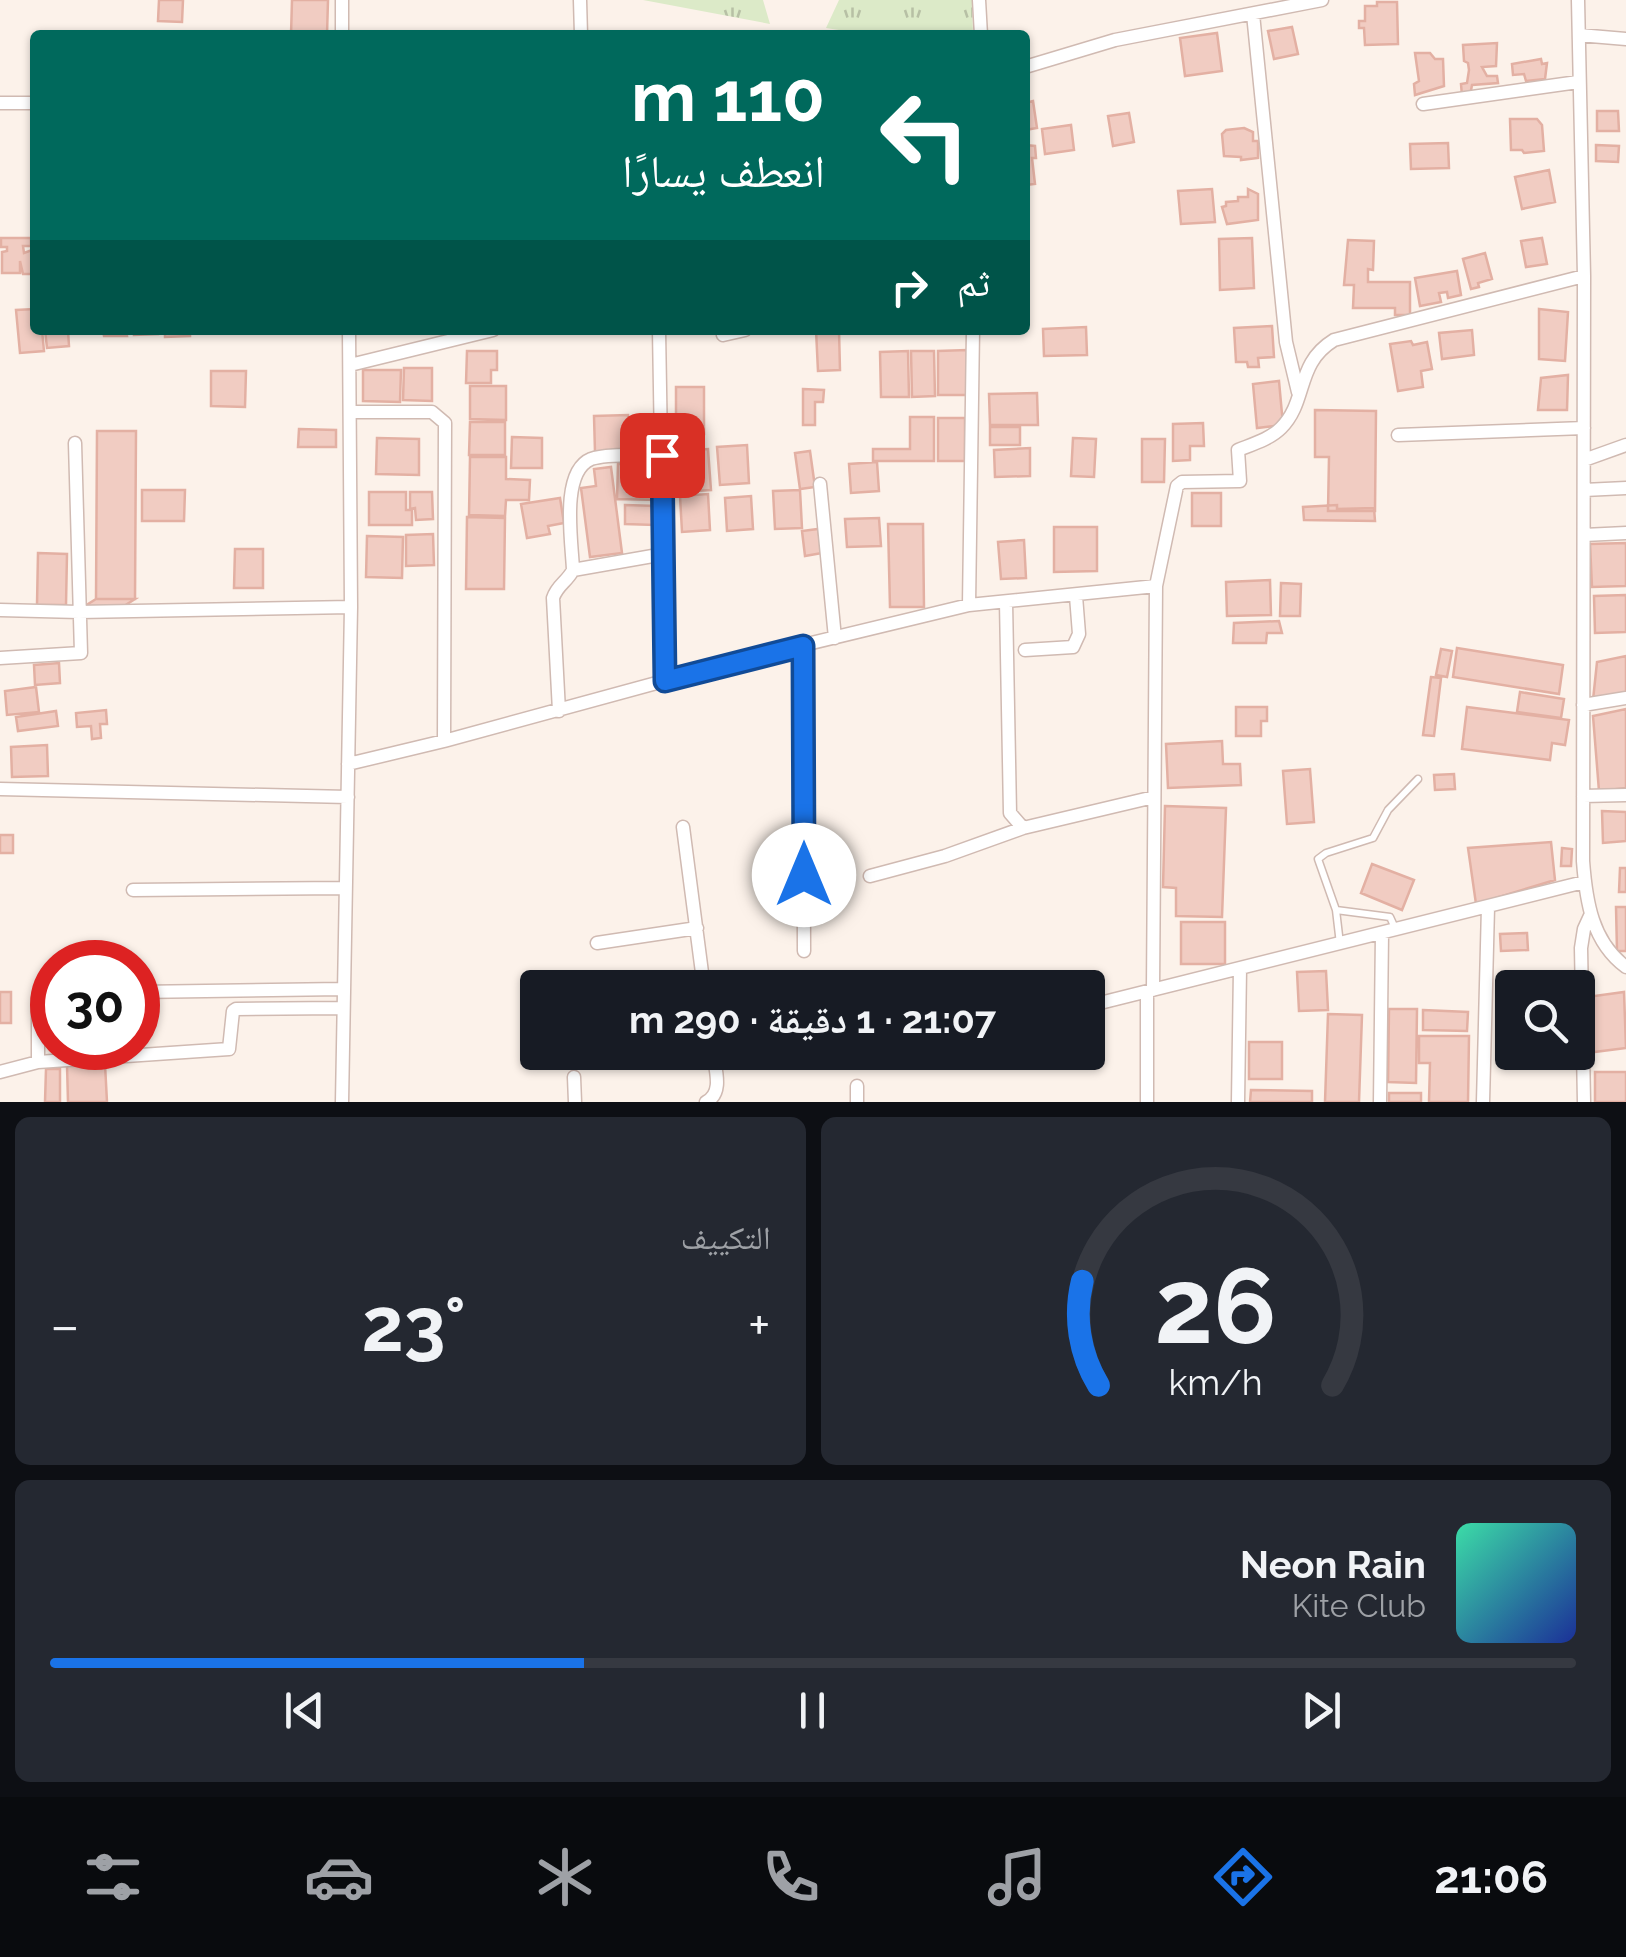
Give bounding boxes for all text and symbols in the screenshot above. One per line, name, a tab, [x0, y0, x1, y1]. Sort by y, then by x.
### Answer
text: 110 m	[631, 55, 825, 137]
icon: left	[860, 70, 990, 200]
text: انعطف يسارًا	[622, 145, 825, 198]
icon: right	[882, 260, 937, 315]
text: ثم	[957, 260, 990, 305]
pin	[620, 413, 705, 498]
icon: arrive	[635, 428, 690, 483]
position arrow	[752, 823, 856, 927]
speed limit sign: 30	[30, 940, 160, 1070]
map controls	[1495, 970, 1595, 1070]
button: search	[1495, 970, 1595, 1070]
text: 21:07 · 1 دقيقة · 290 m	[629, 997, 996, 1042]
text: التكييف	[681, 1219, 771, 1256]
text: 26	[1155, 1245, 1277, 1367]
text: 23°	[362, 1280, 466, 1369]
text: −	[50, 1293, 80, 1358]
text: +	[748, 1293, 771, 1358]
text: km/h	[1169, 1361, 1263, 1403]
text: Neon Rain	[1240, 1542, 1426, 1587]
text: Kite Club	[1292, 1587, 1426, 1624]
icon: previous	[277, 1683, 332, 1738]
icon: pause	[785, 1683, 840, 1738]
icon: next	[1294, 1683, 1349, 1738]
icon: filters	[78, 1842, 148, 1912]
icon: car	[304, 1842, 374, 1912]
icon: climate	[530, 1842, 600, 1912]
icon: phone	[756, 1842, 826, 1912]
icon: music	[982, 1842, 1052, 1912]
icon: directions	[1208, 1842, 1278, 1912]
text: 21:06	[1434, 1851, 1548, 1904]

